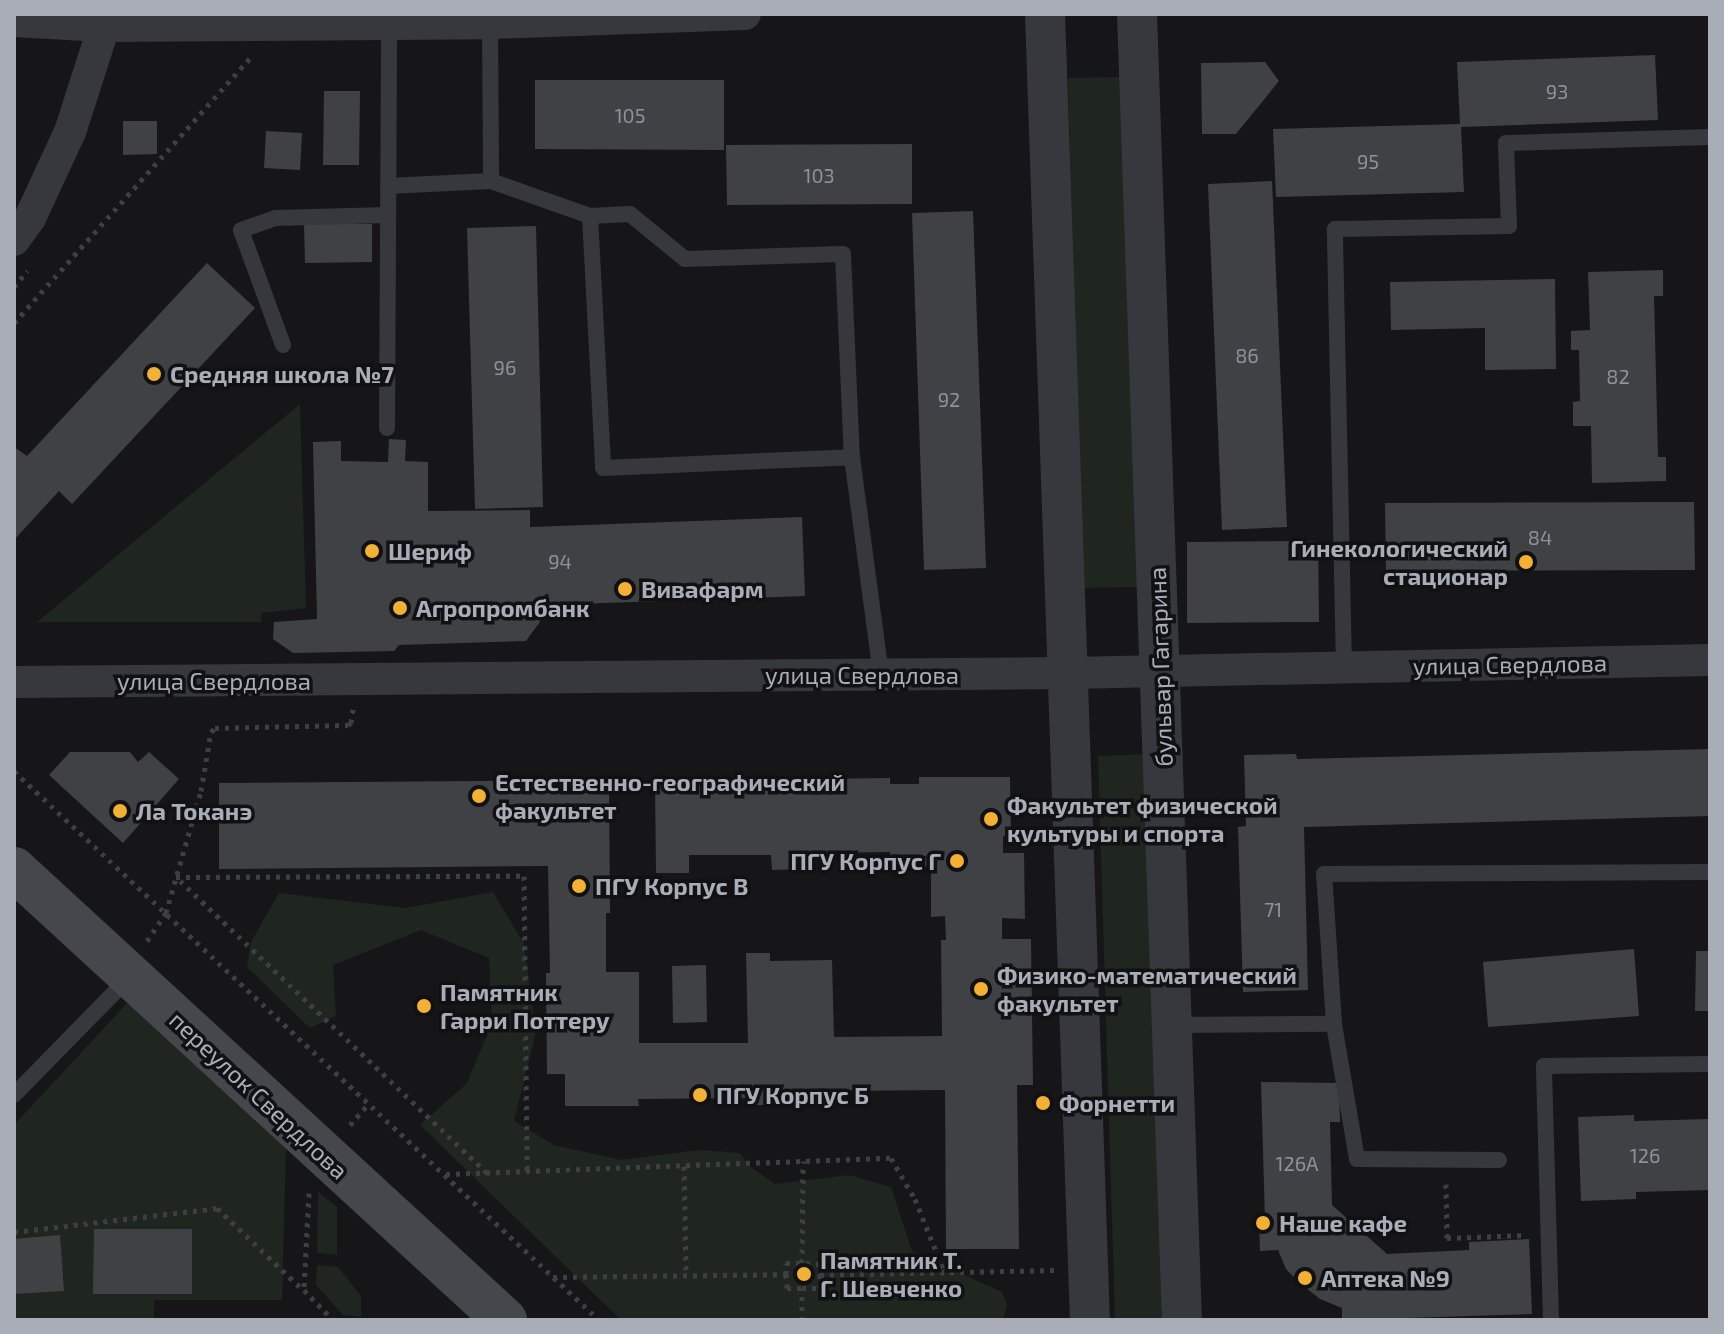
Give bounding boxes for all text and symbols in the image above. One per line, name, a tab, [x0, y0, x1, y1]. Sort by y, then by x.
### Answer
house number: 93	[1546, 79, 1568, 103]
house number: 105	[615, 103, 645, 127]
house number: 95	[1357, 149, 1379, 173]
house number: 103	[803, 163, 835, 187]
house number: 86	[1235, 343, 1259, 367]
house number: 96	[494, 355, 516, 379]
place label: Средняя школа №7	[170, 360, 394, 388]
house number: 82	[1606, 364, 1630, 388]
marker: Средняя школа №7	[145, 365, 163, 383]
house number: 92	[938, 387, 960, 411]
house number: 84	[1528, 525, 1552, 549]
place label: Гинекологический стационар	[1290, 534, 1508, 590]
place label: Шериф	[388, 537, 472, 565]
marker: Шериф	[363, 542, 381, 560]
house number: 94	[548, 549, 572, 573]
marker: Гинекологический стационар	[1515, 551, 1537, 573]
street label: бульвар Гагарина	[1142, 567, 1178, 767]
place label: Вивафарм	[641, 575, 764, 603]
marker: Вивафарм	[616, 580, 634, 598]
place label: Агропромбанк	[416, 594, 590, 622]
marker: Агропромбанк	[391, 599, 409, 617]
street label: улица Свердлова	[1413, 648, 1607, 680]
street label: улица Свердлова	[765, 661, 959, 689]
street label: улица Свердлова	[117, 667, 311, 695]
place label: Естественно-географический факультет	[495, 768, 845, 824]
marker: Естественно-географический факультет	[470, 787, 488, 805]
place label: Факультет физической культуры и спорта	[1007, 791, 1278, 847]
place label: Ла Токанэ	[136, 797, 252, 825]
marker: Ла Токанэ	[111, 802, 129, 820]
marker: Факультет физической культуры и спорта	[982, 810, 1000, 828]
place label: ПГУ Корпус Г	[790, 847, 941, 875]
marker: ПГУ Корпус Г	[948, 852, 966, 870]
place label: ПГУ Корпус В	[595, 872, 748, 900]
marker: ПГУ Корпус В	[570, 877, 588, 895]
house number: 71	[1264, 897, 1282, 921]
place label: Физико-математический факультет	[997, 961, 1297, 1017]
place label: Памятник Гарри Поттеру	[440, 978, 610, 1034]
marker: Физико-математический факультет	[972, 980, 990, 998]
marker: Памятник Гарри Поттеру	[415, 997, 433, 1015]
street label: переулок Свердлова	[164, 1005, 354, 1185]
place label: ПГУ Корпус Б	[716, 1081, 869, 1109]
marker: ПГУ Корпус Б	[691, 1086, 709, 1104]
place label: Форнетти	[1059, 1089, 1175, 1117]
marker: Форнетти	[1034, 1094, 1052, 1112]
house number: 126	[1630, 1143, 1660, 1167]
house number: 126А	[1275, 1151, 1319, 1175]
place label: Наше кафе	[1279, 1209, 1407, 1237]
marker: Наше кафе	[1254, 1214, 1272, 1232]
place label: Памятник Т. Г. Шевченко	[820, 1246, 962, 1302]
place label: Аптекa №9	[1321, 1264, 1450, 1292]
marker: Памятник Т. Г. Шевченко	[795, 1265, 813, 1283]
marker: Аптекa №9	[1296, 1269, 1314, 1287]

